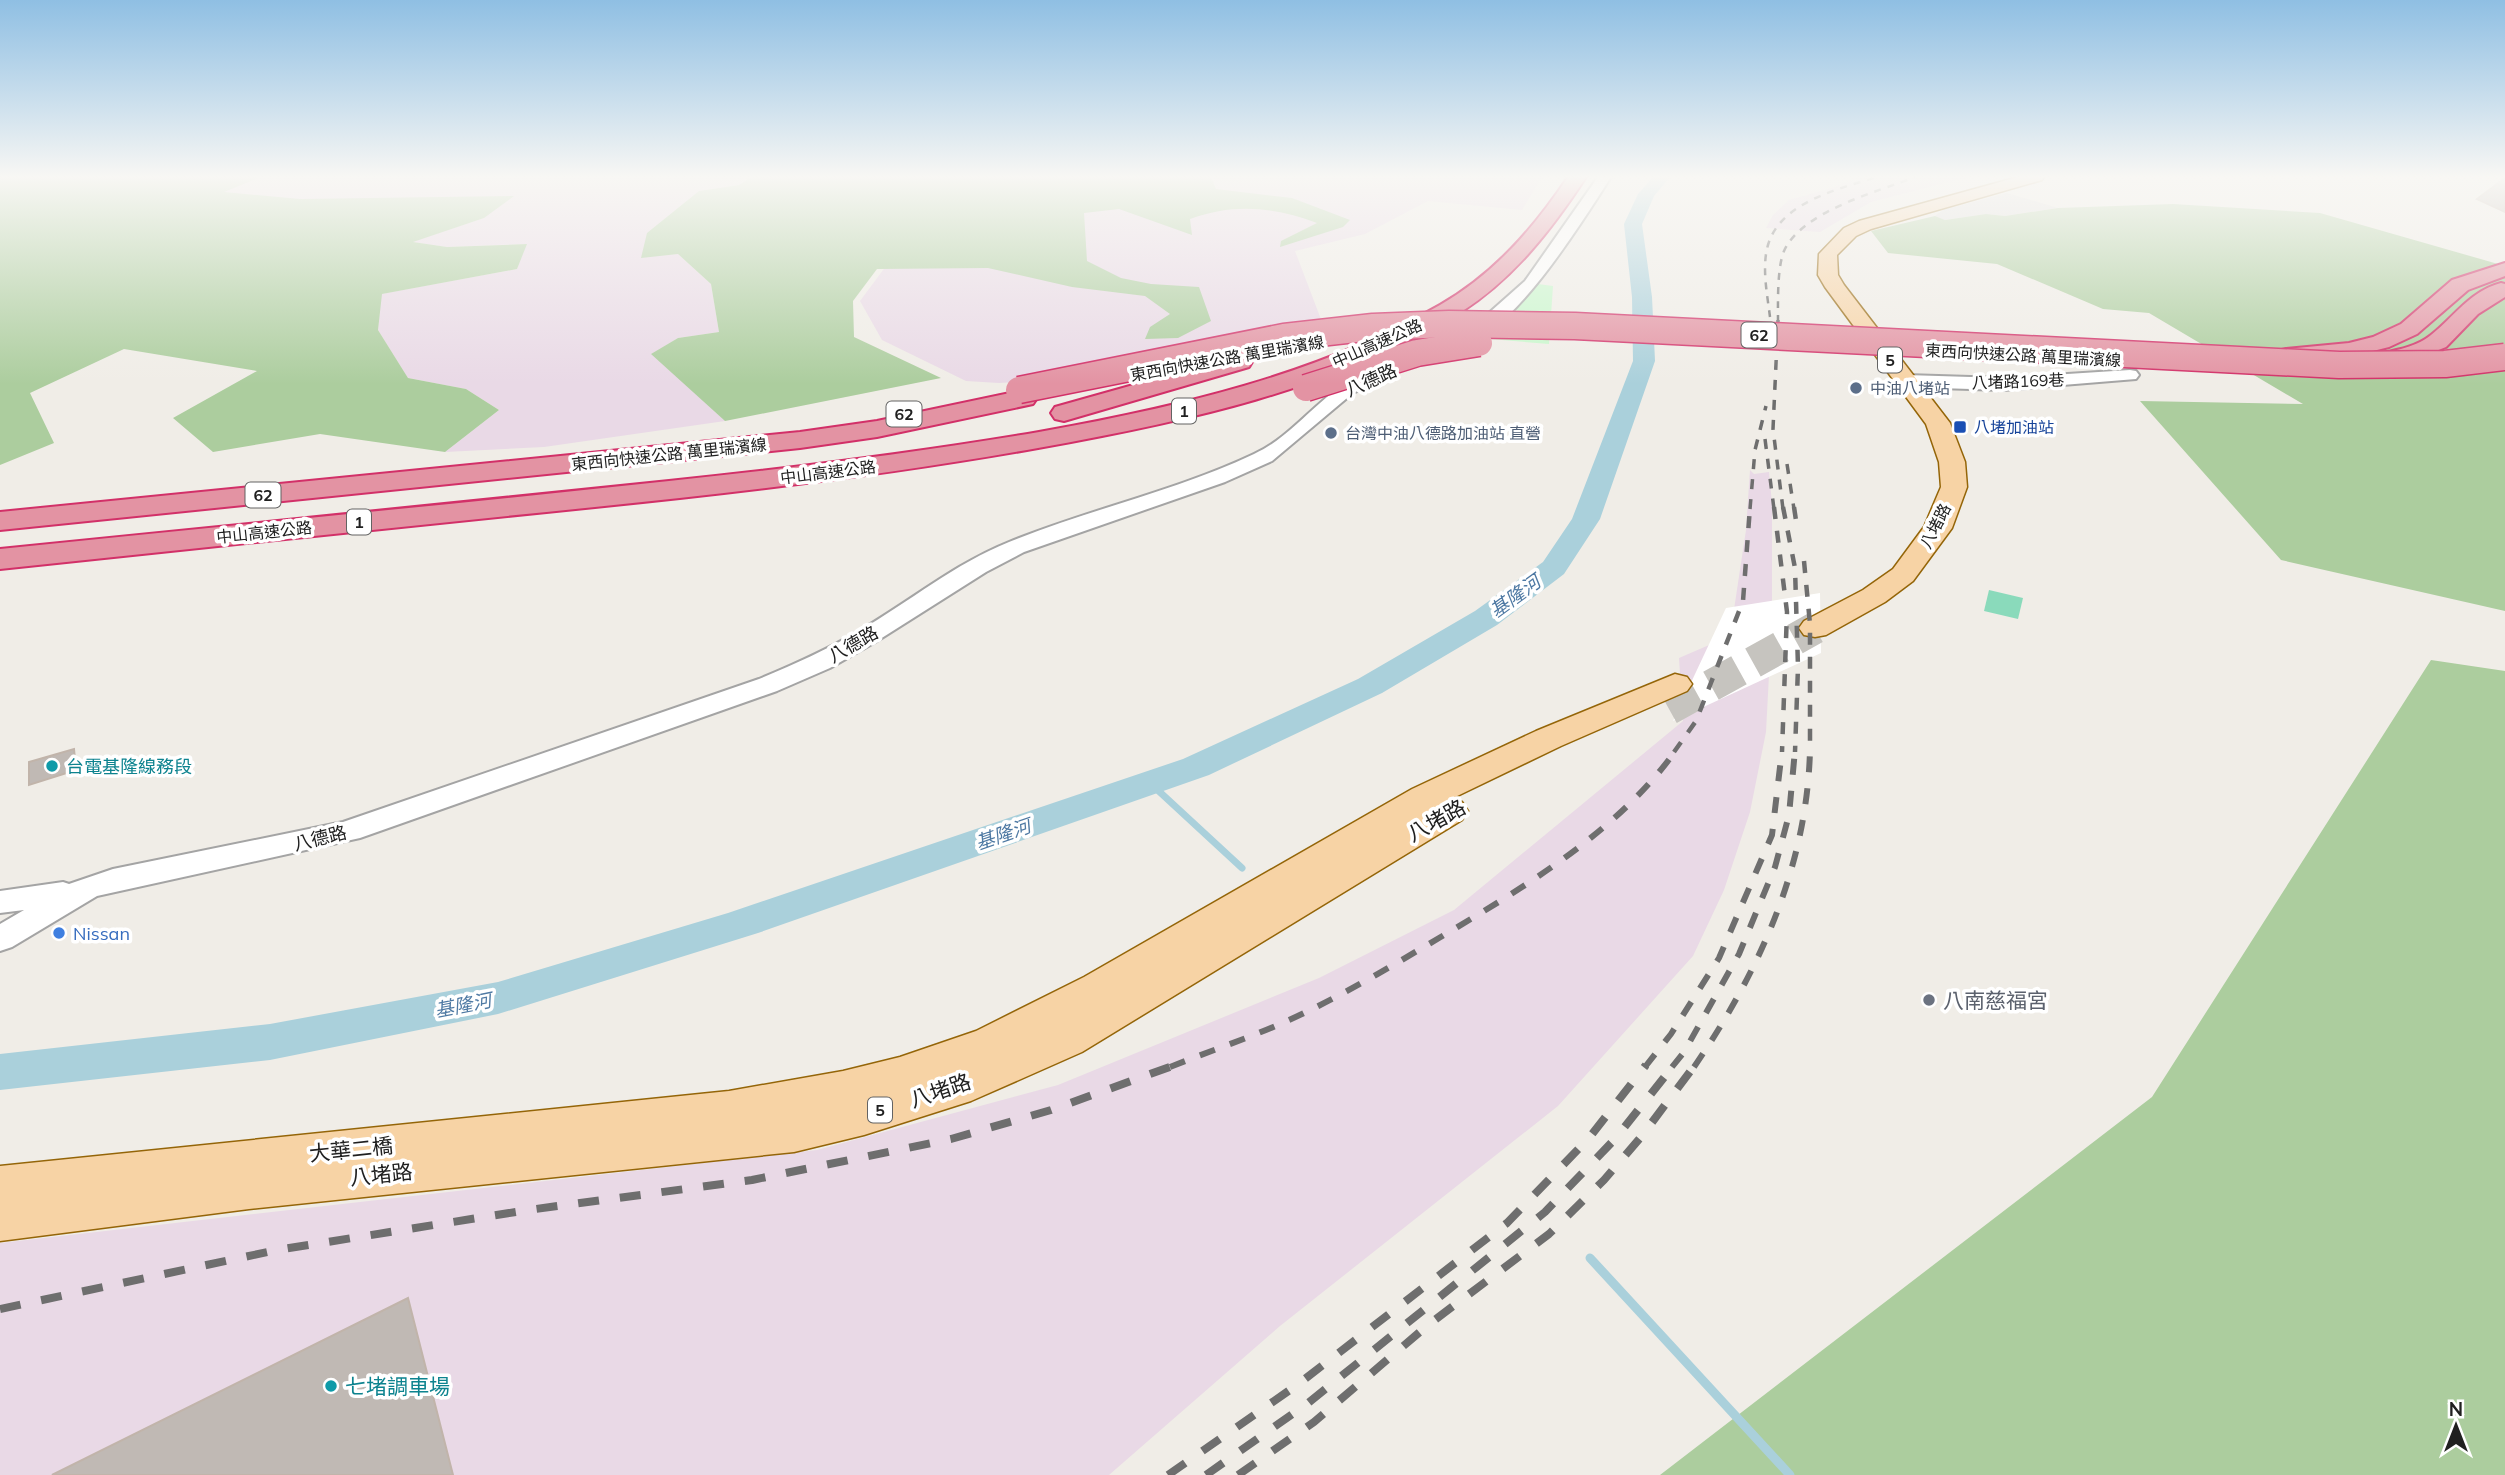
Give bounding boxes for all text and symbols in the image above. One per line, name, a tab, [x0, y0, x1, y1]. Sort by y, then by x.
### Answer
street label: 中山高速公路	[1329, 314, 1425, 372]
road number: 62	[1742, 322, 1776, 348]
street label: 東西向快速公路 萬里瑞濱線	[1129, 331, 1325, 385]
street label: 東西向快速公路 萬里瑞濱線	[1925, 340, 2121, 370]
road number: 5	[1878, 348, 1902, 372]
street label: 八德路	[1342, 359, 1400, 401]
street label: 八堵路169巷	[1971, 369, 2065, 393]
place label: 中油八堵站	[1870, 378, 1950, 398]
marker: 中油八堵站	[1848, 380, 1864, 396]
road number: 1	[1172, 398, 1196, 424]
road number: 62	[886, 402, 922, 426]
place label: 八堵加油站	[1974, 417, 2054, 437]
marker: 八堵加油站	[1952, 419, 1968, 435]
place label: 台灣中油八德路加油站 直營	[1345, 423, 1541, 443]
marker: 台灣中油八德路加油站 直營	[1323, 425, 1339, 441]
street label: 東西向快速公路 萬里瑞濱線	[570, 434, 768, 474]
street label: 中山高速公路	[779, 456, 877, 488]
road number: 62	[246, 482, 280, 508]
street label: 八堵路	[1915, 500, 1955, 552]
road number: 1	[347, 509, 371, 534]
street label: 中山高速公路	[215, 517, 313, 547]
water label: 基隆河	[1485, 567, 1548, 622]
street label: 八德路	[824, 621, 882, 667]
place label: 台電基隆線務段	[66, 755, 192, 778]
marker: 台電基隆線務段	[44, 758, 60, 774]
street label: 八堵路	[1402, 793, 1470, 847]
water label: 基隆河	[972, 812, 1038, 855]
street label: 八德路	[291, 820, 349, 856]
place label: Nissan	[73, 922, 130, 945]
marker: Nissan	[51, 925, 67, 941]
water label: 基隆河	[433, 987, 497, 1022]
place label: 八南慈福宮	[1943, 987, 2048, 1013]
marker: 八南慈福宮	[1921, 992, 1937, 1008]
street label: 八堵路	[906, 1067, 974, 1113]
road number: 5	[868, 1098, 892, 1122]
street label: 大華二橋	[308, 1132, 394, 1166]
street label: 八堵路	[348, 1158, 414, 1190]
place label: 七堵調車場	[345, 1373, 450, 1399]
marker: 七堵調車場	[323, 1378, 339, 1394]
north arrow	[2421, 1391, 2491, 1461]
text: N	[2449, 1397, 2463, 1421]

